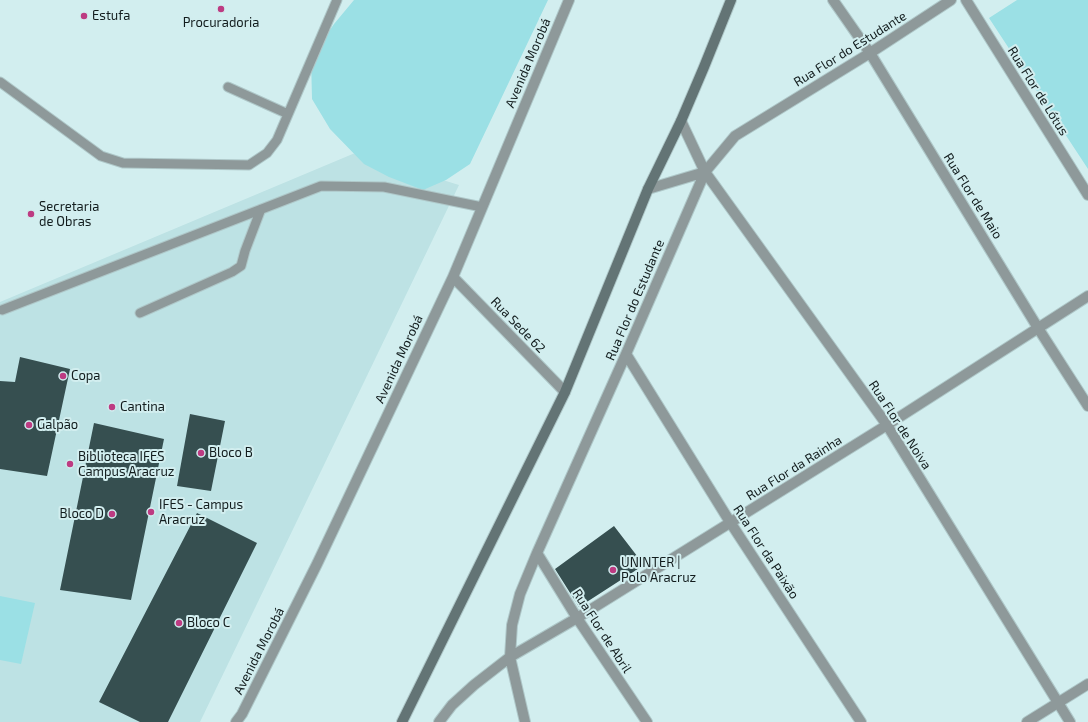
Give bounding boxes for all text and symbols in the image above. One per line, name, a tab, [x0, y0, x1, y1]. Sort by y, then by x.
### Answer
marker: Procuradoria	[216, 4, 226, 14]
place label: Estufa	[92, 8, 130, 24]
street label: Rua Flor do Estudante	[791, 8, 909, 90]
marker: Estufa	[79, 11, 89, 21]
place label: Procuradoria	[183, 15, 259, 31]
street label: Avenida Morobá	[502, 16, 554, 110]
street label: Rua Flor de Lótus	[1004, 44, 1072, 138]
street label: Rua Flor de Maio	[940, 150, 1006, 242]
place label: Secretaria de Obras	[39, 199, 99, 230]
marker: Secretaria de Obras	[26, 209, 36, 219]
street label: Rua Flor do Estudante	[602, 237, 668, 363]
street label: Rua Sede 62	[487, 294, 549, 356]
street label: Avenida Morobá	[372, 312, 426, 406]
place label: Copa	[71, 368, 100, 384]
marker: Copa	[58, 371, 68, 381]
street label: Rua Flor de Noiva	[865, 378, 935, 472]
place label: Cantina	[120, 399, 165, 415]
marker: Cantina	[107, 402, 117, 412]
place label: Galpão	[37, 417, 78, 433]
marker: Galpão	[24, 420, 34, 430]
street label: Rua Flor da Rainha	[743, 432, 845, 504]
place label: Bloco B	[209, 445, 253, 461]
marker: Bloco B	[196, 448, 206, 458]
place label: Biblioteca IFES Campus Aracruz	[78, 449, 174, 480]
marker: Biblioteca IFES Campus Aracruz	[65, 459, 75, 469]
place label: IFES - Campus Aracruz	[159, 497, 243, 528]
street label: Rua Flor da Paixão	[730, 502, 802, 602]
place label: Bloco D	[60, 506, 104, 522]
marker: IFES - Campus Aracruz	[146, 507, 156, 517]
marker: Bloco D	[107, 509, 117, 519]
place label: UNINTER | Polo Aracruz	[621, 555, 696, 586]
marker: UNINTER | Polo Aracruz	[608, 565, 618, 575]
street label: Rua Flor de Abril	[569, 586, 635, 676]
street label: Avenida Morobá	[230, 605, 288, 697]
place label: Bloco C	[187, 615, 230, 631]
marker: Bloco C	[174, 618, 184, 628]

